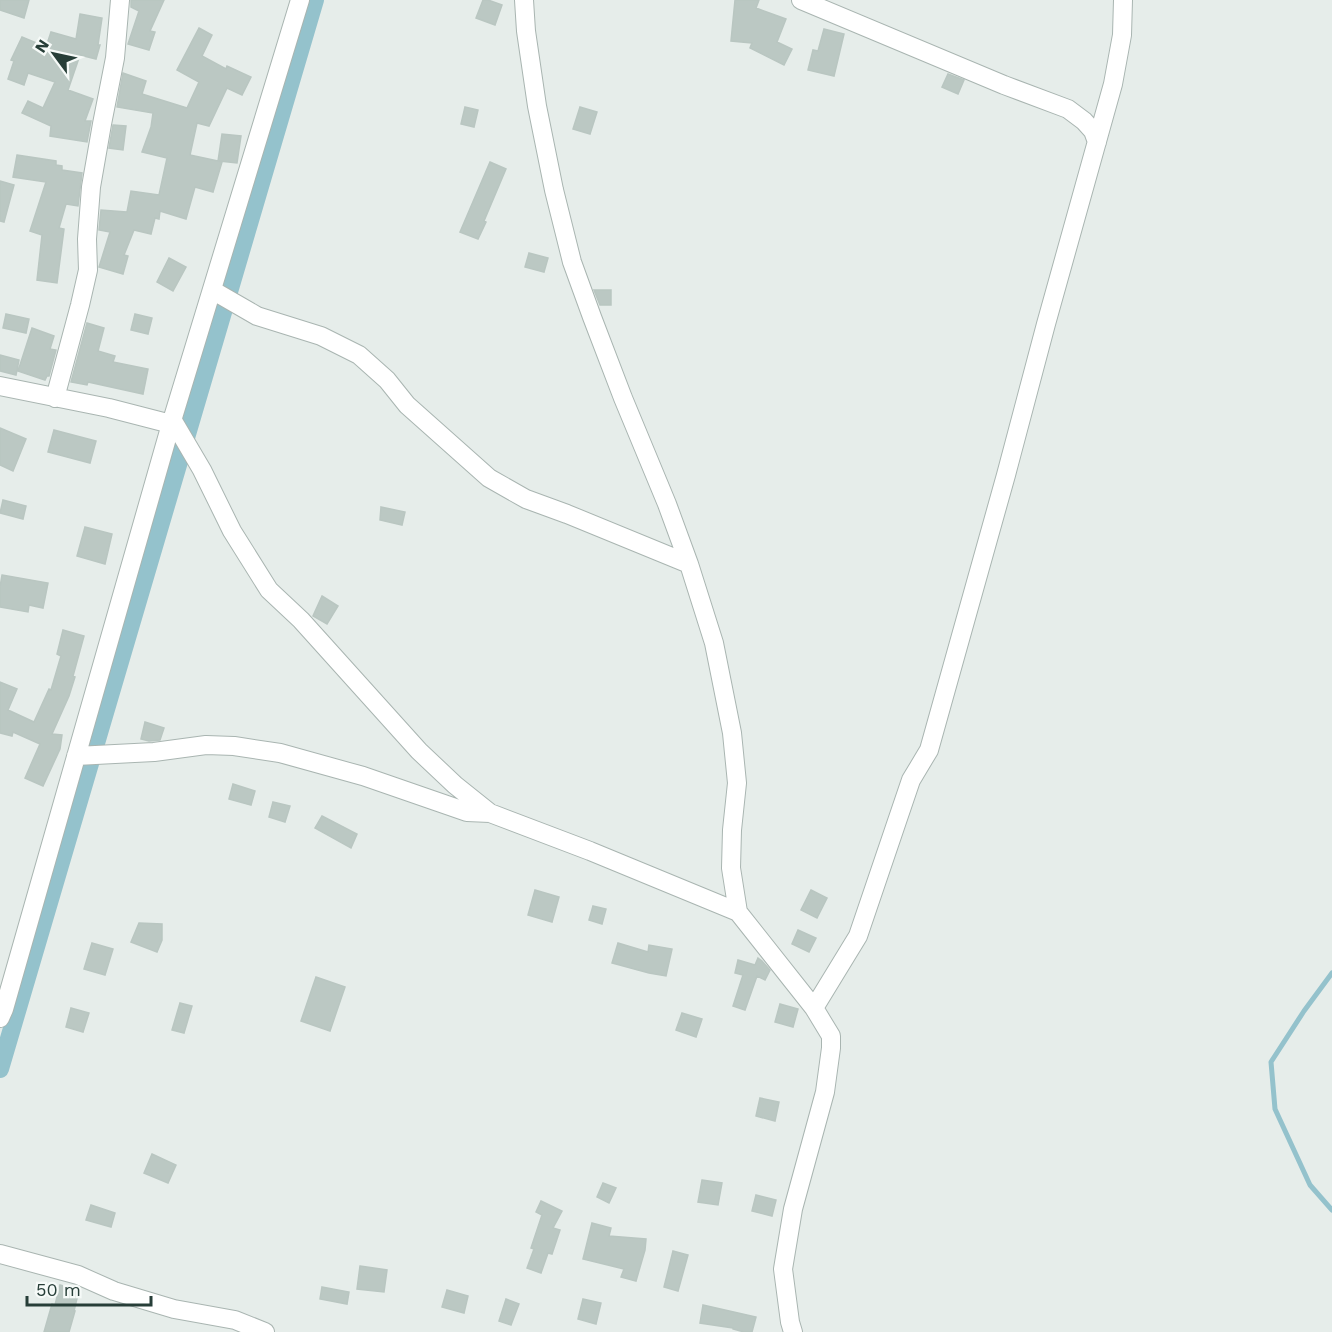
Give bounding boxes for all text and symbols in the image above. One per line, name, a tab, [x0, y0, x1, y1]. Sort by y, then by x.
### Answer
north arrow	[24, 24, 84, 84]
text: N	[31, 36, 53, 56]
scale bar	[27, 1269, 152, 1307]
text: 50 m	[36, 1279, 81, 1300]

